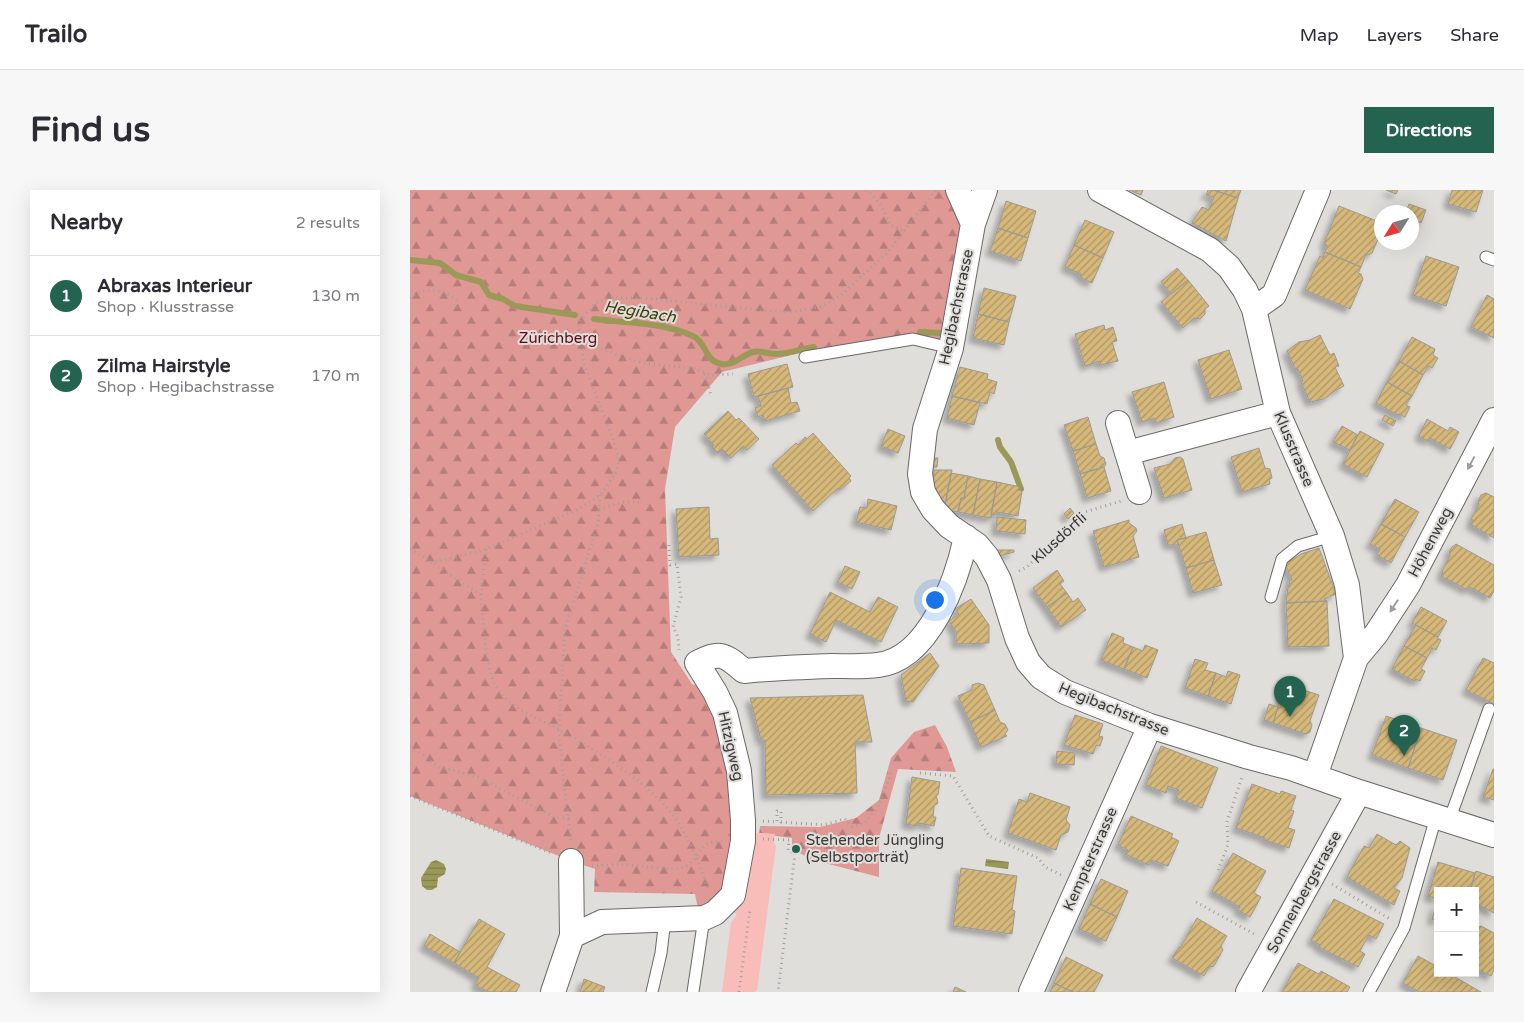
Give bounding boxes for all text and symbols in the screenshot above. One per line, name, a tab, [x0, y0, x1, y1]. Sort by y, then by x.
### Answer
text: Trailo	[25, 20, 87, 49]
text: Map	[1300, 24, 1339, 46]
text: Layers	[1367, 24, 1422, 46]
text: Share	[1450, 24, 1499, 46]
button: Directions	[1364, 107, 1494, 153]
text: Find us	[30, 109, 150, 151]
north arrow	[1374, 205, 1419, 250]
text: Nearby	[50, 210, 123, 235]
text: 2 results	[296, 213, 360, 233]
street label: Hegibachstrasse	[935, 248, 977, 366]
text: Abraxas Interieur	[97, 275, 252, 297]
text: 1	[61, 286, 71, 306]
text: 130 m	[311, 286, 360, 306]
water label: Hegibach	[603, 296, 679, 328]
text: Shop · Klusstrasse	[97, 297, 234, 317]
park label: Zürichberg	[519, 329, 597, 347]
text: Zilma Hairstyle	[97, 355, 231, 377]
text: 2	[61, 366, 71, 386]
text: 170 m	[311, 366, 360, 386]
text: Shop · Hegibachstrasse	[97, 377, 274, 397]
street label: Klusstrasse	[1270, 409, 1318, 489]
one-way arrow	[1467, 456, 1475, 471]
street label: Höhenweg	[1404, 504, 1456, 580]
street label: Klusdörfli	[1028, 509, 1090, 567]
your location	[922, 587, 948, 613]
one-way arrow	[1389, 600, 1399, 613]
pin: 1	[1274, 676, 1306, 717]
street label: Hegibachstrasse	[1056, 679, 1172, 739]
street label: Hitzigweg	[714, 709, 748, 783]
pin: 2	[1388, 715, 1420, 756]
street label: Kempterstrasse	[1059, 804, 1121, 914]
street label: Sonnenbergstrasse	[1263, 828, 1345, 956]
place label: Stehender Jüngling (Selbstporträt)	[806, 831, 944, 866]
marker: Stehender Jüngling (Selbstporträt)	[790, 843, 802, 855]
map controls	[1434, 887, 1479, 977]
button: +	[1434, 887, 1479, 932]
button: −	[1434, 932, 1479, 977]

